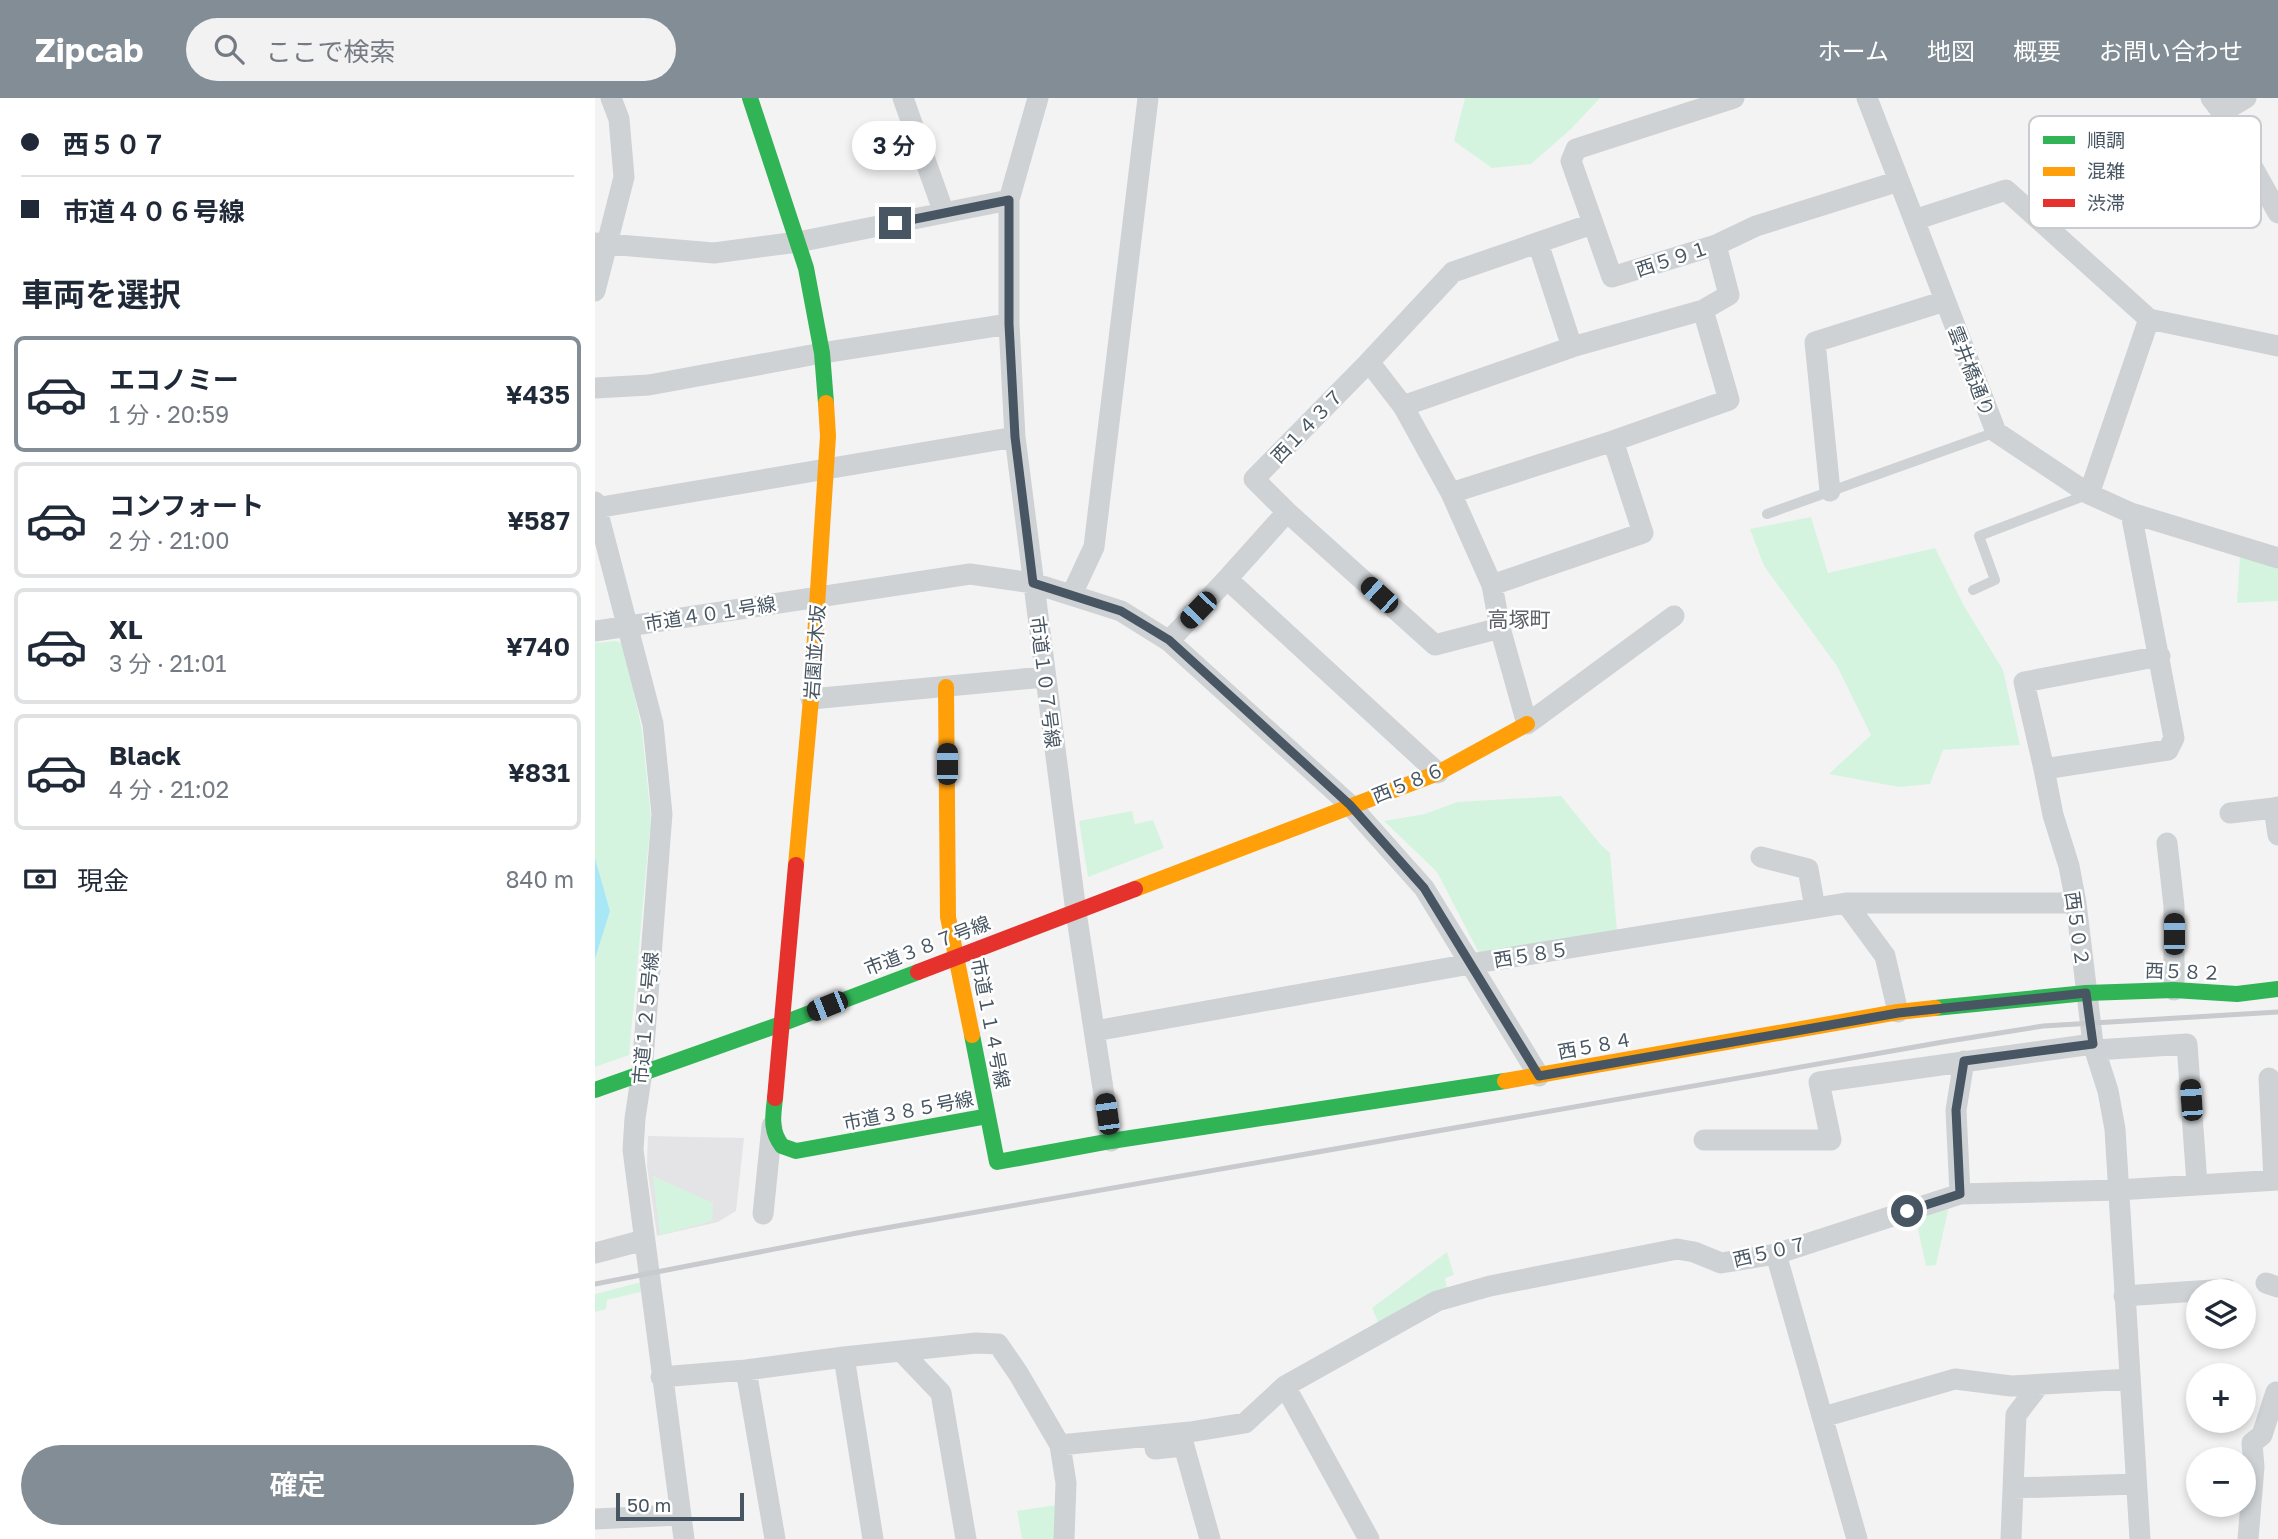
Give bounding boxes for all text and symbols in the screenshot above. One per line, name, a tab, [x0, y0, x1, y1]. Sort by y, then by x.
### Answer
search box	[186, 18, 676, 81]
text: Zipcab	[35, 30, 144, 69]
icon: search	[210, 30, 248, 68]
text: ここで検索	[266, 36, 396, 67]
text: ホーム	[1818, 36, 1889, 65]
text: 地図	[1927, 36, 1975, 65]
text: 概要	[2013, 36, 2061, 65]
text: お問い合わせ	[2099, 36, 2243, 65]
legend	[2029, 116, 2261, 228]
callout: 3 分	[853, 122, 937, 170]
text: 順調	[2087, 128, 2125, 151]
text: 西５０７	[63, 129, 167, 160]
text: 3 分	[873, 131, 915, 159]
text: 混雑	[2087, 159, 2125, 182]
text: 渋滞	[2087, 191, 2125, 214]
text: 市道４０６号線	[63, 196, 245, 227]
route end	[879, 207, 911, 239]
street label: 西５９１	[1632, 235, 1712, 281]
text: 車両を選択	[21, 275, 181, 313]
street label: 雲井橋通り	[1944, 323, 2000, 419]
icon: car	[25, 363, 88, 426]
text: エコノミー	[109, 364, 239, 395]
text: ¥435	[505, 379, 570, 410]
street label: 西１４３７	[1266, 383, 1348, 467]
text: 1 分 · 20:59	[109, 400, 229, 428]
icon: car	[25, 489, 88, 552]
text: コンフォート	[109, 490, 264, 521]
text: ¥587	[507, 505, 570, 536]
text: 2 分 · 21:00	[109, 526, 229, 554]
car	[1357, 573, 1402, 617]
car	[1176, 588, 1221, 632]
street label: 市道４０１号線	[643, 591, 777, 635]
street label: 岩園並木坂	[799, 604, 829, 700]
district label: 高塚町	[1488, 606, 1551, 632]
text: XL	[109, 614, 143, 645]
icon: car	[25, 615, 88, 678]
street label: 市道１０７号線	[1026, 615, 1066, 749]
text: ¥740	[506, 631, 570, 662]
text: 3 分 · 21:01	[109, 649, 226, 677]
text: Black	[109, 740, 181, 771]
icon: car	[25, 741, 88, 804]
car	[937, 743, 958, 785]
text: ¥831	[508, 757, 570, 788]
street label: 西５８６	[1368, 757, 1448, 807]
text: 4 分 · 21:02	[109, 775, 229, 803]
icon: cash	[21, 860, 59, 898]
text: 現金	[77, 865, 129, 896]
text: 840 m	[506, 865, 574, 893]
street label: 西５０２	[2061, 890, 2095, 968]
street label: 市道３８７号線	[861, 910, 993, 980]
car	[2164, 913, 2185, 955]
street label: 西５８５	[1492, 937, 1570, 971]
street label: 市道１２５号線	[628, 951, 662, 1085]
street label: 市道１１４号線	[967, 956, 1015, 1090]
street label: 西５８２	[2145, 958, 2221, 984]
car	[804, 988, 851, 1024]
street label: 西５８４	[1556, 1027, 1634, 1063]
car	[2180, 1078, 2203, 1122]
street label: 市道３８５号線	[841, 1086, 975, 1134]
car	[1094, 1092, 1121, 1136]
route start	[1891, 1195, 1923, 1227]
street label: 西５０７	[1730, 1231, 1810, 1271]
map controls	[2186, 1279, 2256, 1517]
button: layers	[2186, 1279, 2256, 1349]
button: +	[2186, 1363, 2256, 1433]
button: 確定	[21, 1445, 574, 1525]
button: −	[2186, 1447, 2256, 1517]
scale bar	[616, 1490, 744, 1522]
text: 50 m	[627, 1493, 671, 1516]

